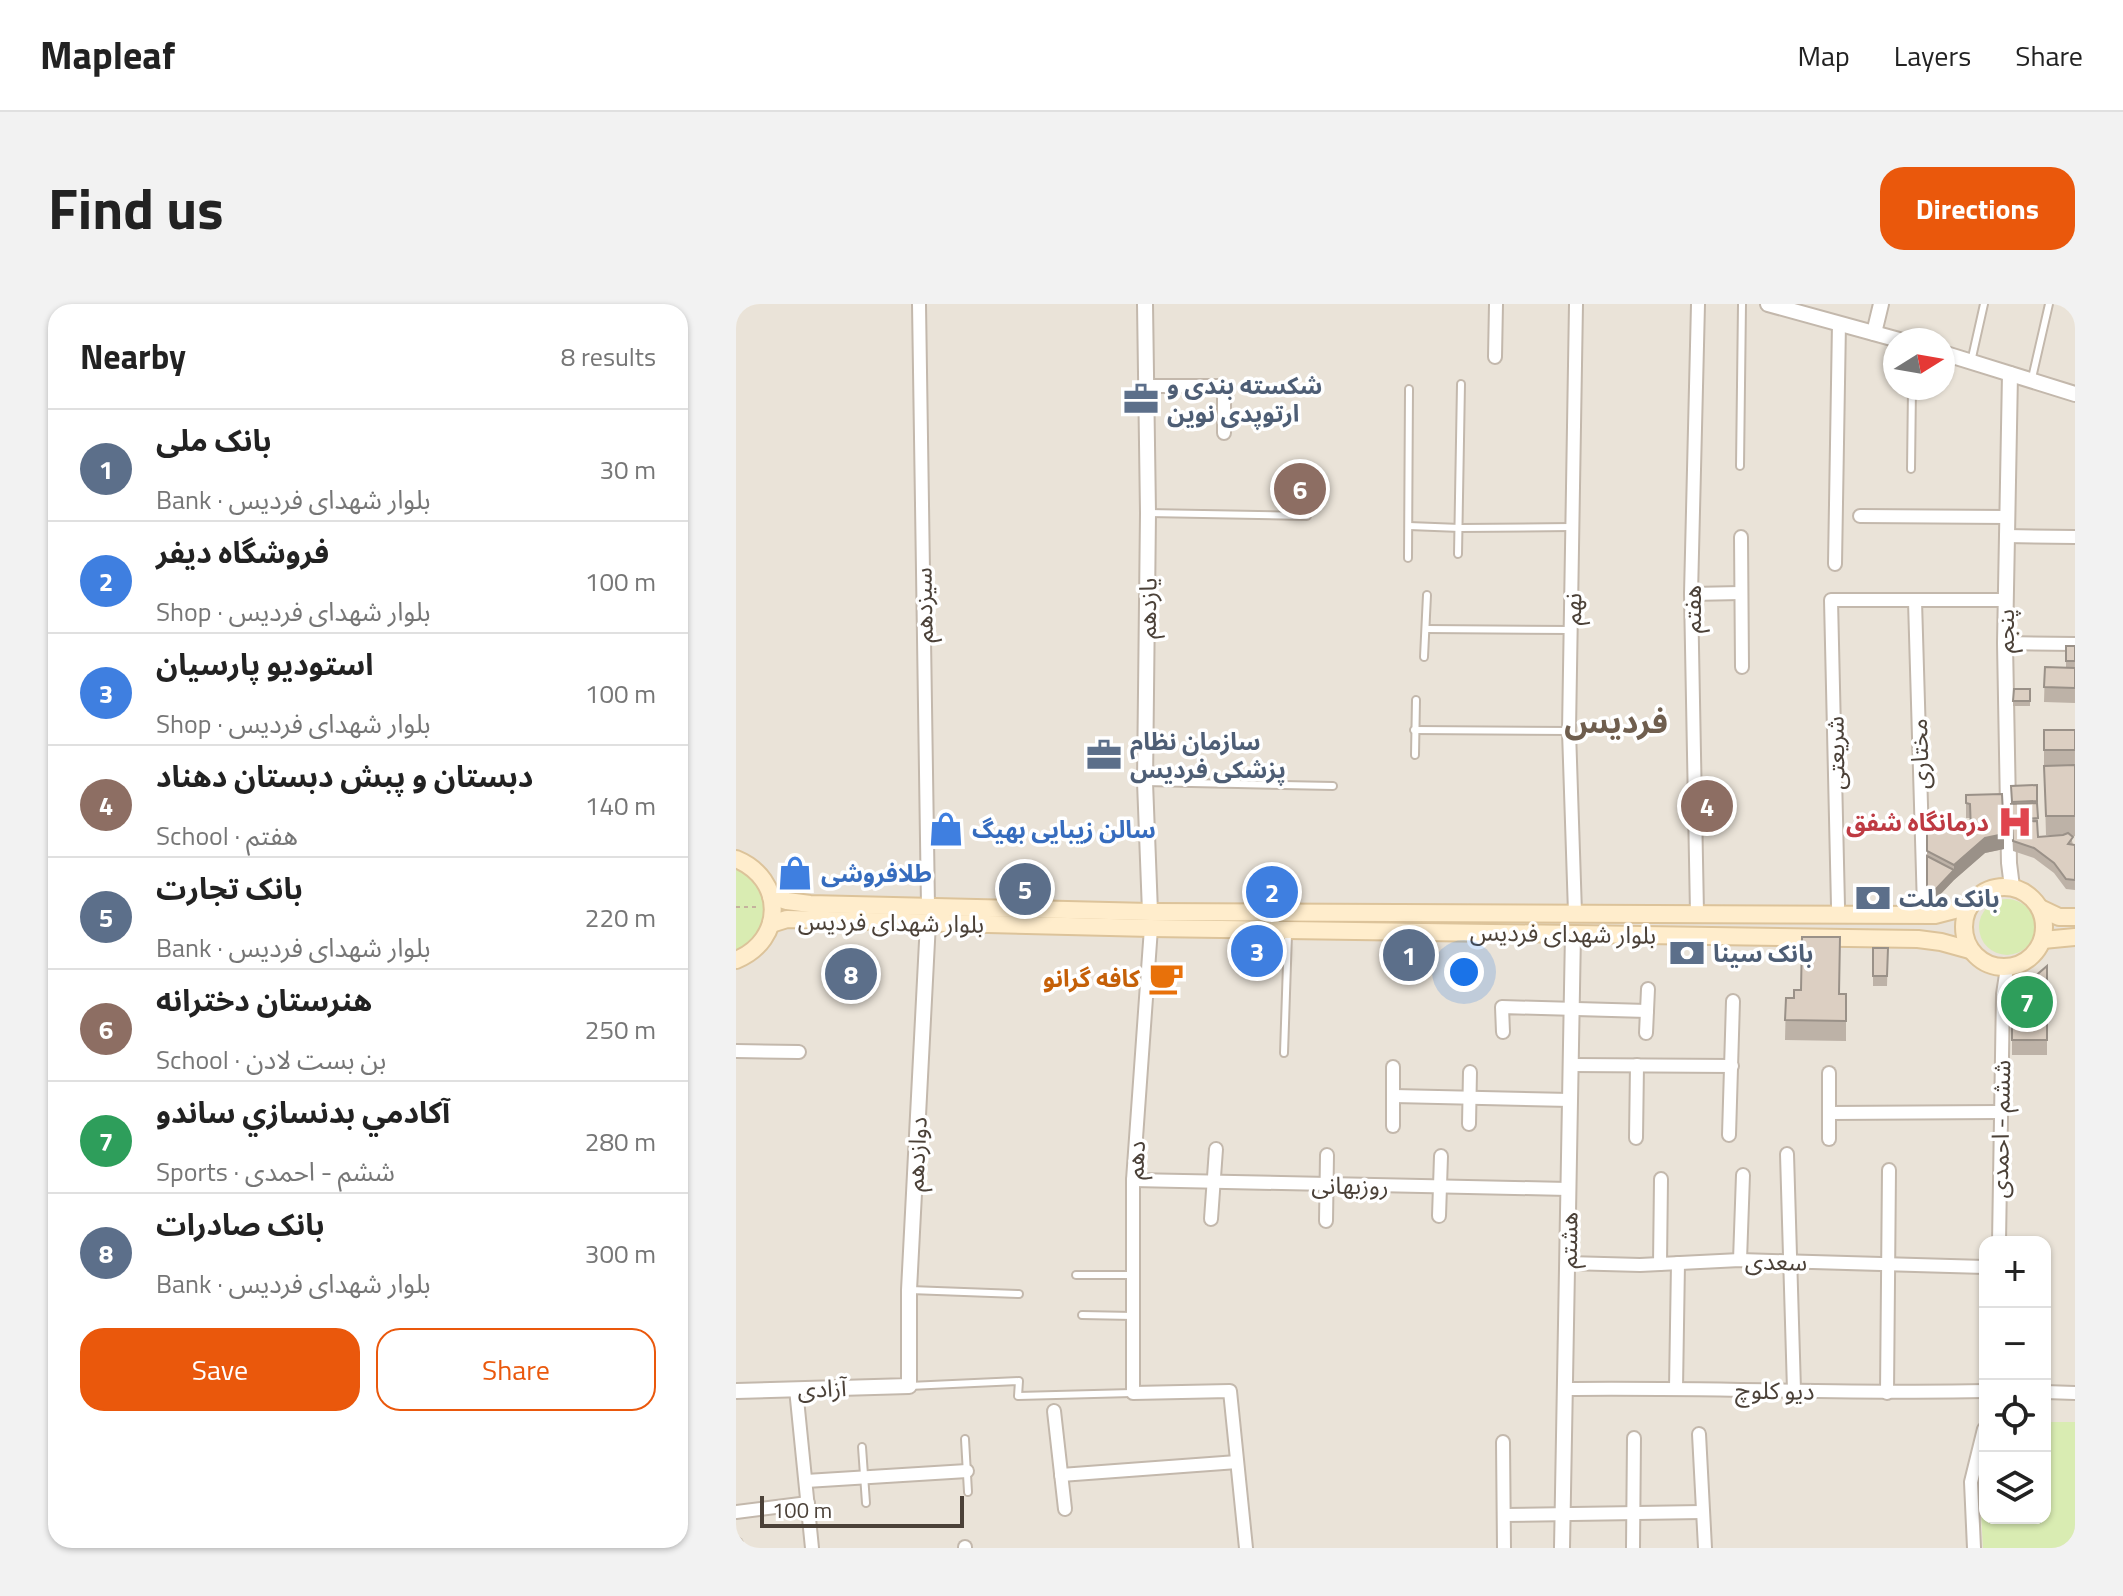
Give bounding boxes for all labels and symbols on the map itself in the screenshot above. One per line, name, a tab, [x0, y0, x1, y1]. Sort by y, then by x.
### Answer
north arrow	[1883, 328, 1955, 400]
place label: شکسته بندی و ارتوپدی نوین	[1167, 367, 1322, 431]
office icon: شکسته بندی و ارتوپدی نوین	[1122, 380, 1160, 418]
pin: 6	[1274, 459, 1326, 519]
street label: سیزدهم	[904, 567, 942, 643]
street label: یازدهم	[1128, 577, 1166, 639]
street label: هفتم	[1674, 585, 1710, 633]
street label: نهم	[1554, 593, 1590, 625]
street label: پنجم	[1987, 609, 2023, 653]
district label: فردیس	[1564, 697, 1668, 745]
street label: شریعتی	[1816, 716, 1854, 790]
street label: مختاری	[1900, 718, 1938, 790]
place label: سازمان نظام پزشکی فردیس	[1130, 723, 1286, 787]
office icon: سازمان نظام پزشکی فردیس	[1085, 736, 1123, 774]
pin: 4	[1681, 776, 1733, 836]
hospital icon: درمانگاه شفق	[1996, 803, 2034, 841]
place label: درمانگاه شفق	[1846, 804, 1989, 840]
shop icon: سالن زیبایی بهیگ	[927, 810, 965, 848]
place label: سالن زیبایی بهیگ	[972, 811, 1156, 847]
shop icon: طلافروشی	[776, 854, 814, 892]
place label: طلافروشی	[821, 855, 932, 891]
pin: 5	[999, 859, 1051, 919]
pin: 2	[1246, 862, 1298, 922]
bank icon: بانک ملت	[1854, 879, 1892, 917]
place label: بانک ملت	[1899, 880, 2000, 916]
street label: بلوار شهدای فردیس	[798, 902, 984, 942]
street label: بلوار شهدای فردیس	[1470, 913, 1656, 953]
pin: 3	[1231, 921, 1283, 981]
pin: 1	[1383, 925, 1435, 985]
bank icon: بانک سینا	[1668, 934, 1706, 972]
place label: بانک سینا	[1713, 935, 1813, 971]
pin: 8	[825, 944, 877, 1004]
your location	[1444, 952, 1484, 992]
cafe icon: کافه گرانو	[1147, 959, 1185, 997]
place label: کافه گرانو	[1043, 960, 1141, 996]
pin: 7	[2001, 972, 2053, 1032]
street label: ششم - احمدی	[1981, 1059, 2019, 1199]
street label: دوازدهم	[896, 1116, 936, 1192]
street label: دهم	[1116, 1140, 1154, 1180]
street label: روزبهانی	[1311, 1166, 1389, 1204]
street label: هشتم	[1550, 1211, 1586, 1269]
street label: سعدی	[1745, 1242, 1807, 1280]
street label: آزادی	[797, 1369, 848, 1407]
street label: دیو کلوچ	[1735, 1371, 1815, 1409]
scale bar	[760, 1492, 964, 1528]

